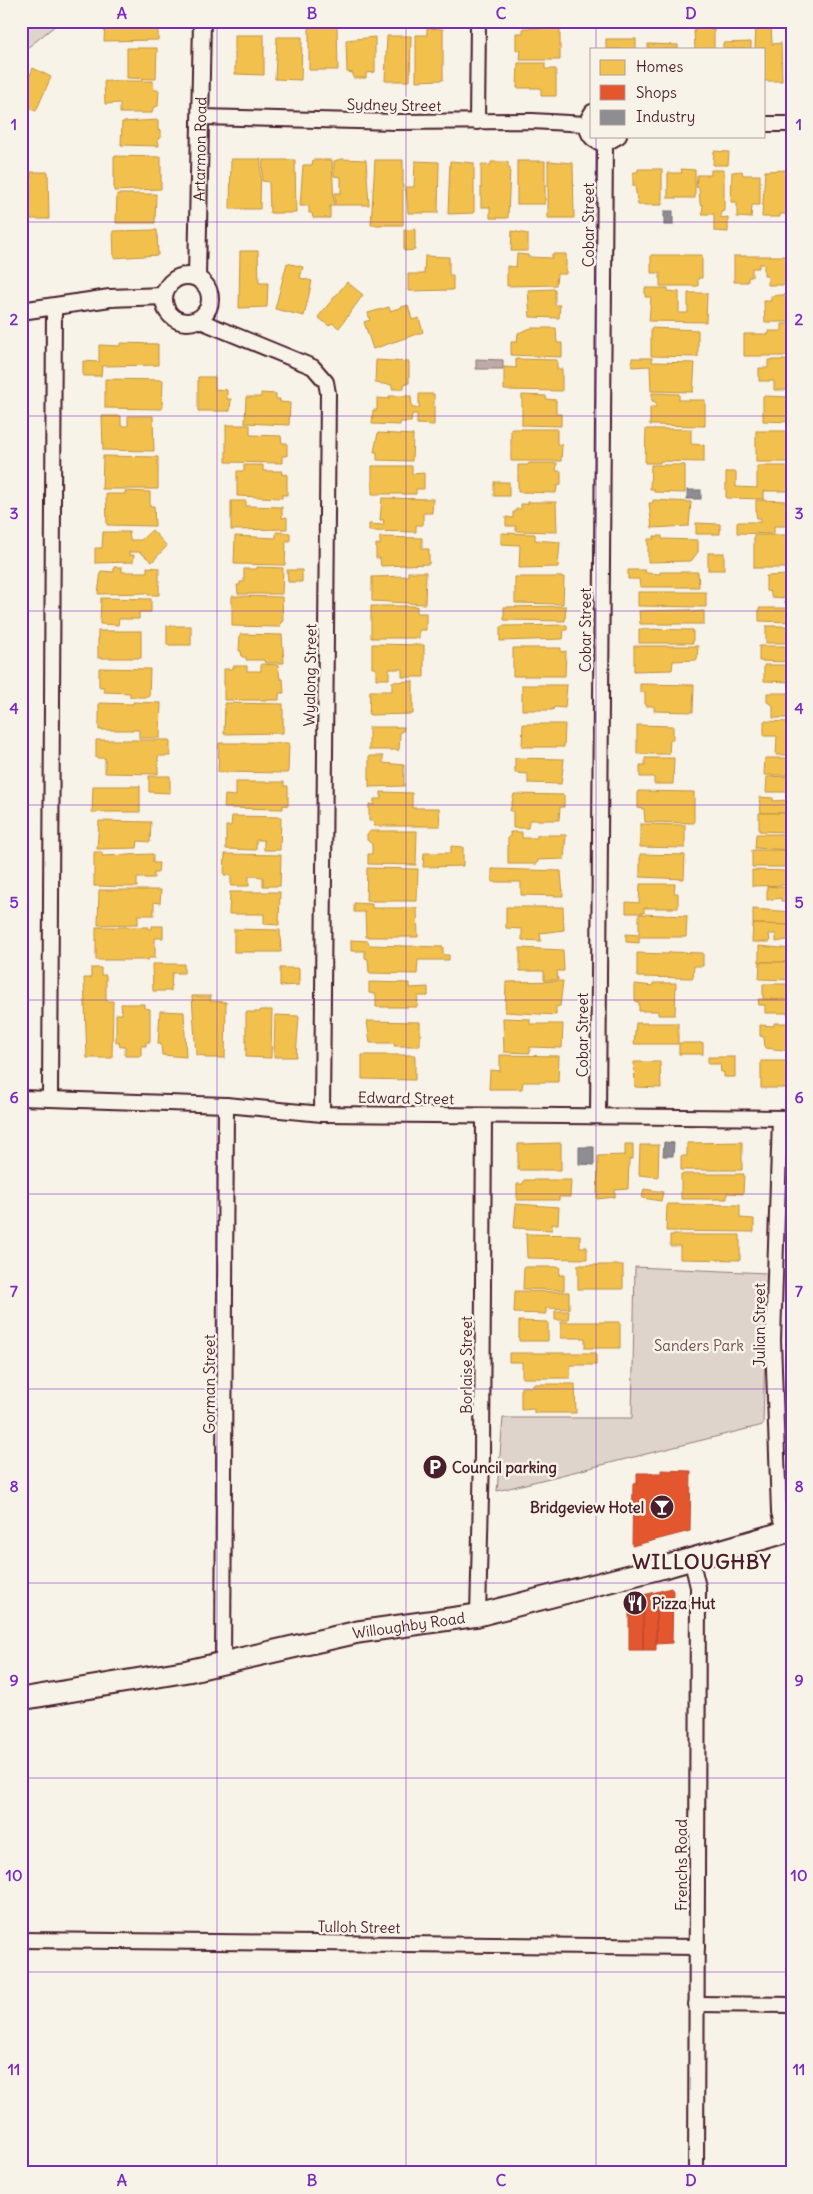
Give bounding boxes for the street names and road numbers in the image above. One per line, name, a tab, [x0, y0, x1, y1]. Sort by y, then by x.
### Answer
street label: Sydney Street	[347, 95, 441, 115]
street label: Artarmon Road	[189, 96, 210, 201]
street label: Cobar Street	[579, 183, 598, 267]
street label: Cobar Street	[576, 588, 595, 672]
street label: Wyalong Street	[300, 623, 320, 727]
street label: Cobar Street	[573, 993, 592, 1077]
street label: Edward Street	[358, 1088, 454, 1108]
street label: Julian Street	[750, 1283, 769, 1367]
street label: Borlaise Street	[457, 1316, 476, 1414]
street label: Gorman Street	[200, 1334, 219, 1434]
street label: Willoughby Road	[351, 1607, 466, 1642]
street label: Frenchs Road	[672, 1819, 691, 1911]
street label: Tulloh Street	[317, 1917, 401, 1937]

